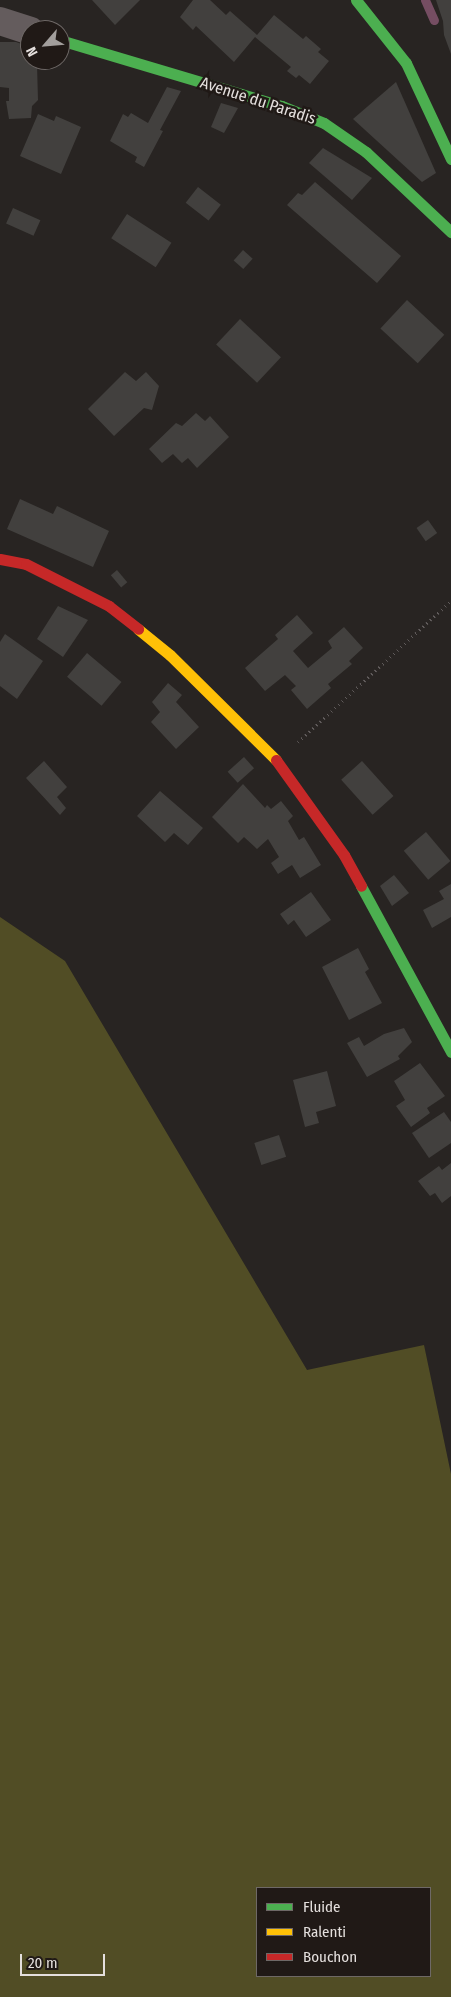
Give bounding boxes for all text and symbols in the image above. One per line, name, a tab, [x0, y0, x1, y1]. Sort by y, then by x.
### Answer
north arrow	[20, 20, 70, 70]
text: N	[23, 44, 42, 59]
street label: Avenue du Paradis	[198, 73, 318, 129]
legend	[256, 1887, 431, 1977]
text: Fluide	[303, 1898, 340, 1916]
text: Ralenti	[303, 1923, 346, 1941]
scale bar	[22, 1944, 108, 1976]
text: Bouchon	[303, 1948, 357, 1966]
text: 20 m	[28, 1954, 58, 1972]

